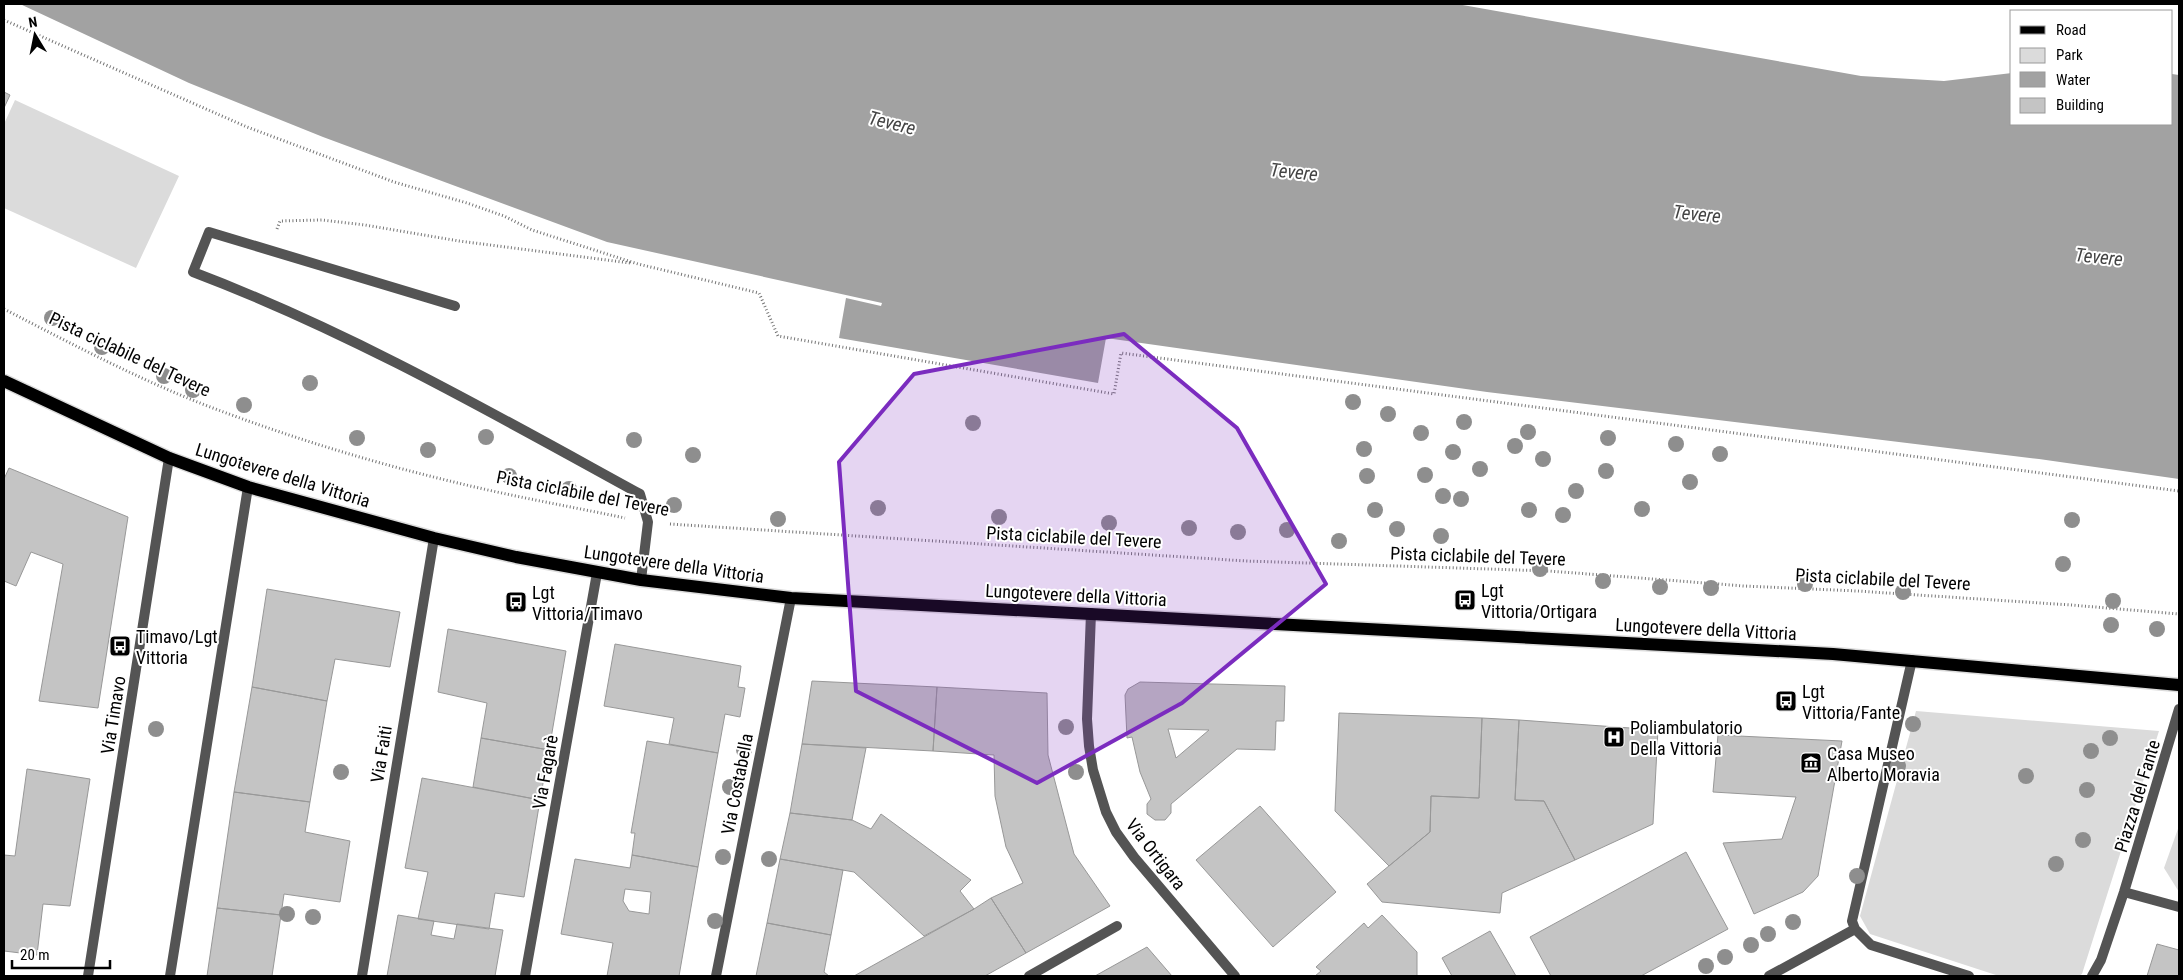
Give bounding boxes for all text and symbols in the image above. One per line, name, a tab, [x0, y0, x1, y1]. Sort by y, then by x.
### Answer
north arrow	[10, 10, 60, 60]
legend	[2010, 10, 2173, 125]
text: N	[27, 14, 38, 31]
text: Road	[2056, 21, 2086, 39]
text: Park	[2056, 46, 2083, 64]
text: Water	[2056, 71, 2091, 89]
text: Building	[2056, 96, 2104, 114]
water label: Tevere	[866, 106, 918, 140]
water label: Tevere	[1269, 158, 1319, 186]
water label: Tevere	[1672, 200, 1722, 228]
water label: Tevere	[2074, 243, 2124, 271]
street label: Pista ciclabile del Tevere	[46, 307, 214, 401]
street label: Lungotevere della Vittoria	[193, 438, 373, 512]
street label: Pista ciclabile del Tevere	[495, 466, 671, 520]
street label: Pista ciclabile del Tevere	[986, 522, 1162, 552]
street label: Lungotevere della Vittoria	[583, 541, 765, 587]
street label: Pista ciclabile del Tevere	[1390, 542, 1566, 570]
street label: Pista ciclabile del Tevere	[1795, 564, 1971, 594]
street label: Lungotevere della Vittoria	[985, 580, 1167, 610]
place label: Lgt Vittoria/Ortigara	[1481, 580, 1597, 622]
place label: Lgt Vittoria/Timavo	[532, 582, 643, 624]
bus stop icon: Lgt Vittoria/Ortigara	[1453, 588, 1477, 612]
bus stop icon: Lgt Vittoria/Timavo	[504, 590, 528, 614]
street label: Lungotevere della Vittoria	[1615, 614, 1797, 644]
place label: Timavo/Lgt Vittoria	[136, 626, 218, 668]
bus stop icon: Timavo/Lgt Vittoria	[108, 634, 132, 658]
street label: Via Timavo	[96, 674, 130, 756]
place label: Lgt Vittoria/Fante	[1802, 681, 1900, 723]
bus stop icon: Lgt Vittoria/Fante	[1774, 689, 1798, 713]
place label: Poliambulatorio Della Vittoria	[1630, 717, 1743, 759]
street label: Via Faiti	[366, 724, 396, 784]
hospital icon: Poliambulatorio Della Vittoria	[1602, 725, 1626, 749]
street label: Via Costabella	[717, 732, 757, 836]
street label: Via Fagarè	[528, 733, 562, 811]
street label: Piazza del Fante	[2110, 737, 2164, 855]
place label: Casa Museo Alberto Moravia	[1827, 743, 1940, 785]
museum icon: Casa Museo Alberto Moravia	[1799, 751, 1823, 775]
street label: Via Ortigara	[1122, 814, 1190, 894]
scale bar	[12, 938, 110, 970]
text: 20 m	[20, 946, 50, 964]

